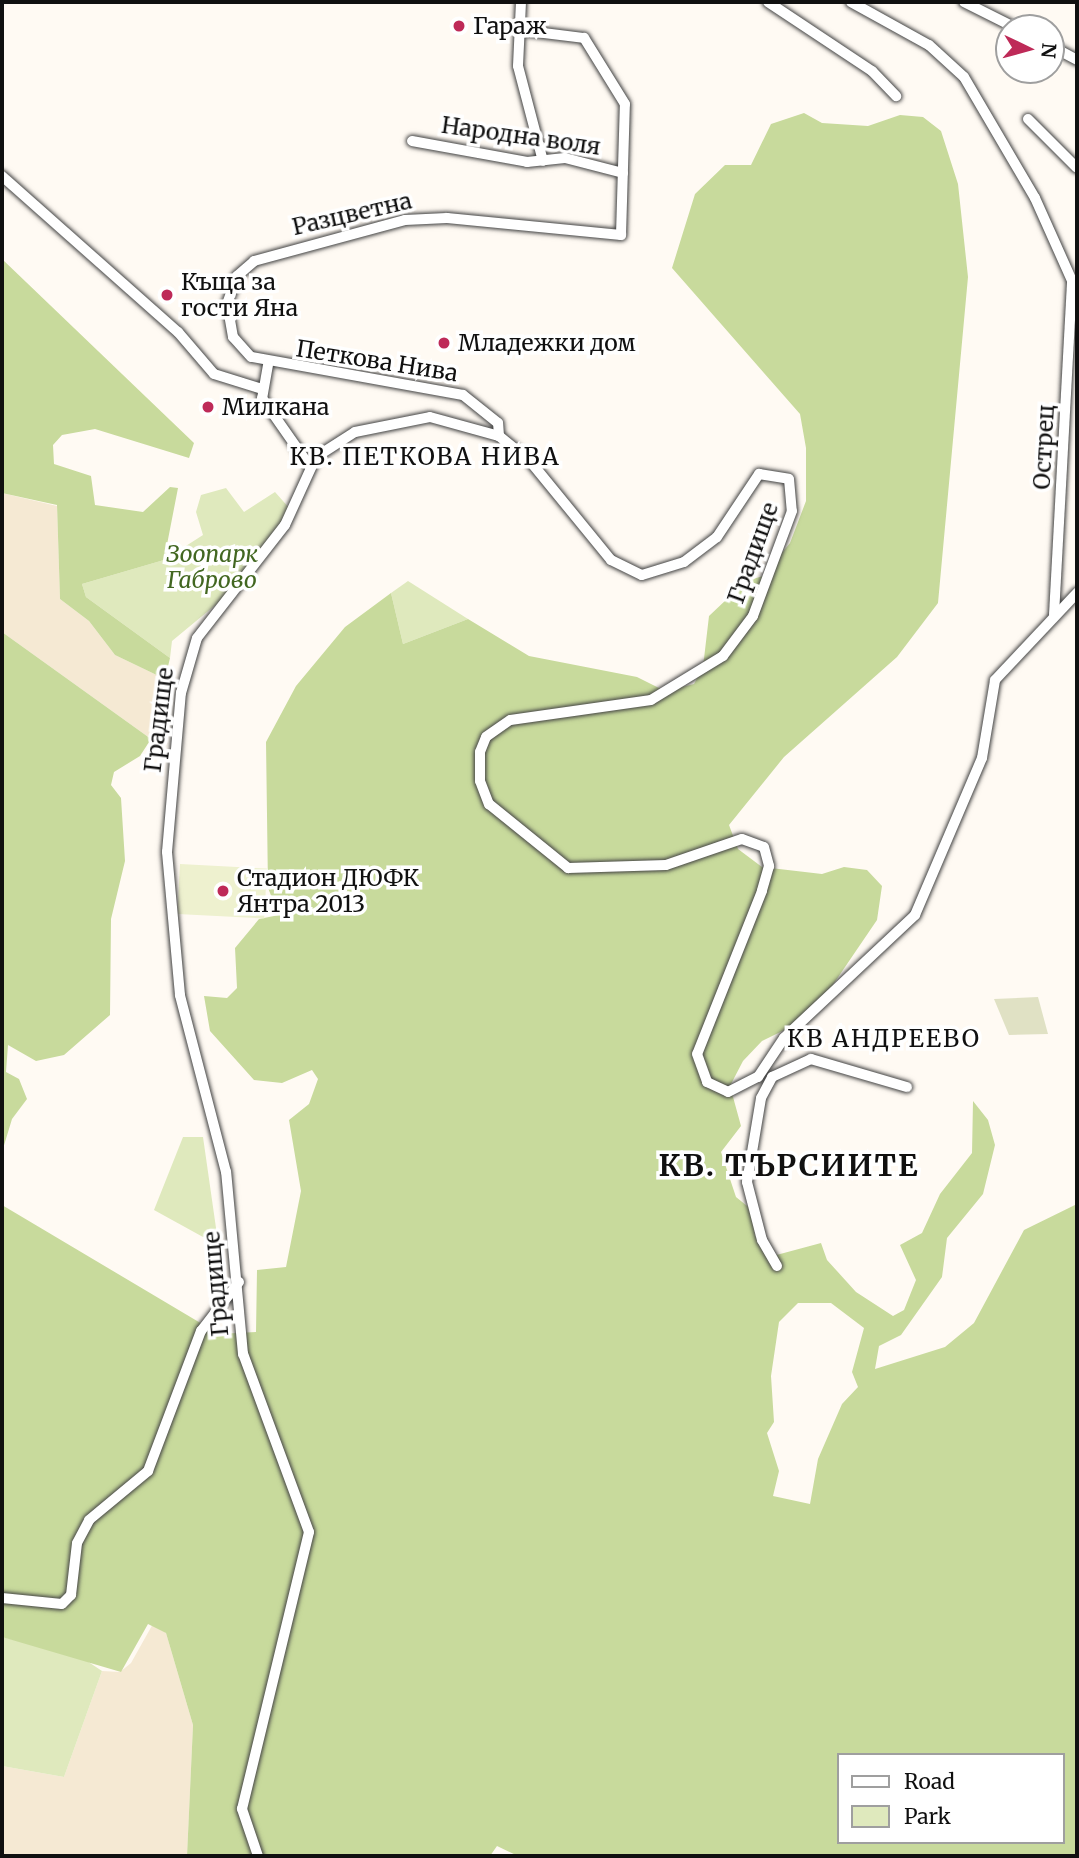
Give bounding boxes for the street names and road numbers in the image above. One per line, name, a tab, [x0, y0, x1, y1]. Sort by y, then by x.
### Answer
street label: Народна воля	[440, 111, 602, 161]
street label: Разцветна	[290, 187, 414, 241]
street label: Петкова Нива	[294, 335, 460, 387]
street label: Острец	[1028, 404, 1060, 490]
street label: Градище	[722, 499, 784, 607]
street label: Градище	[139, 666, 179, 774]
street label: Градище	[198, 1230, 234, 1338]

